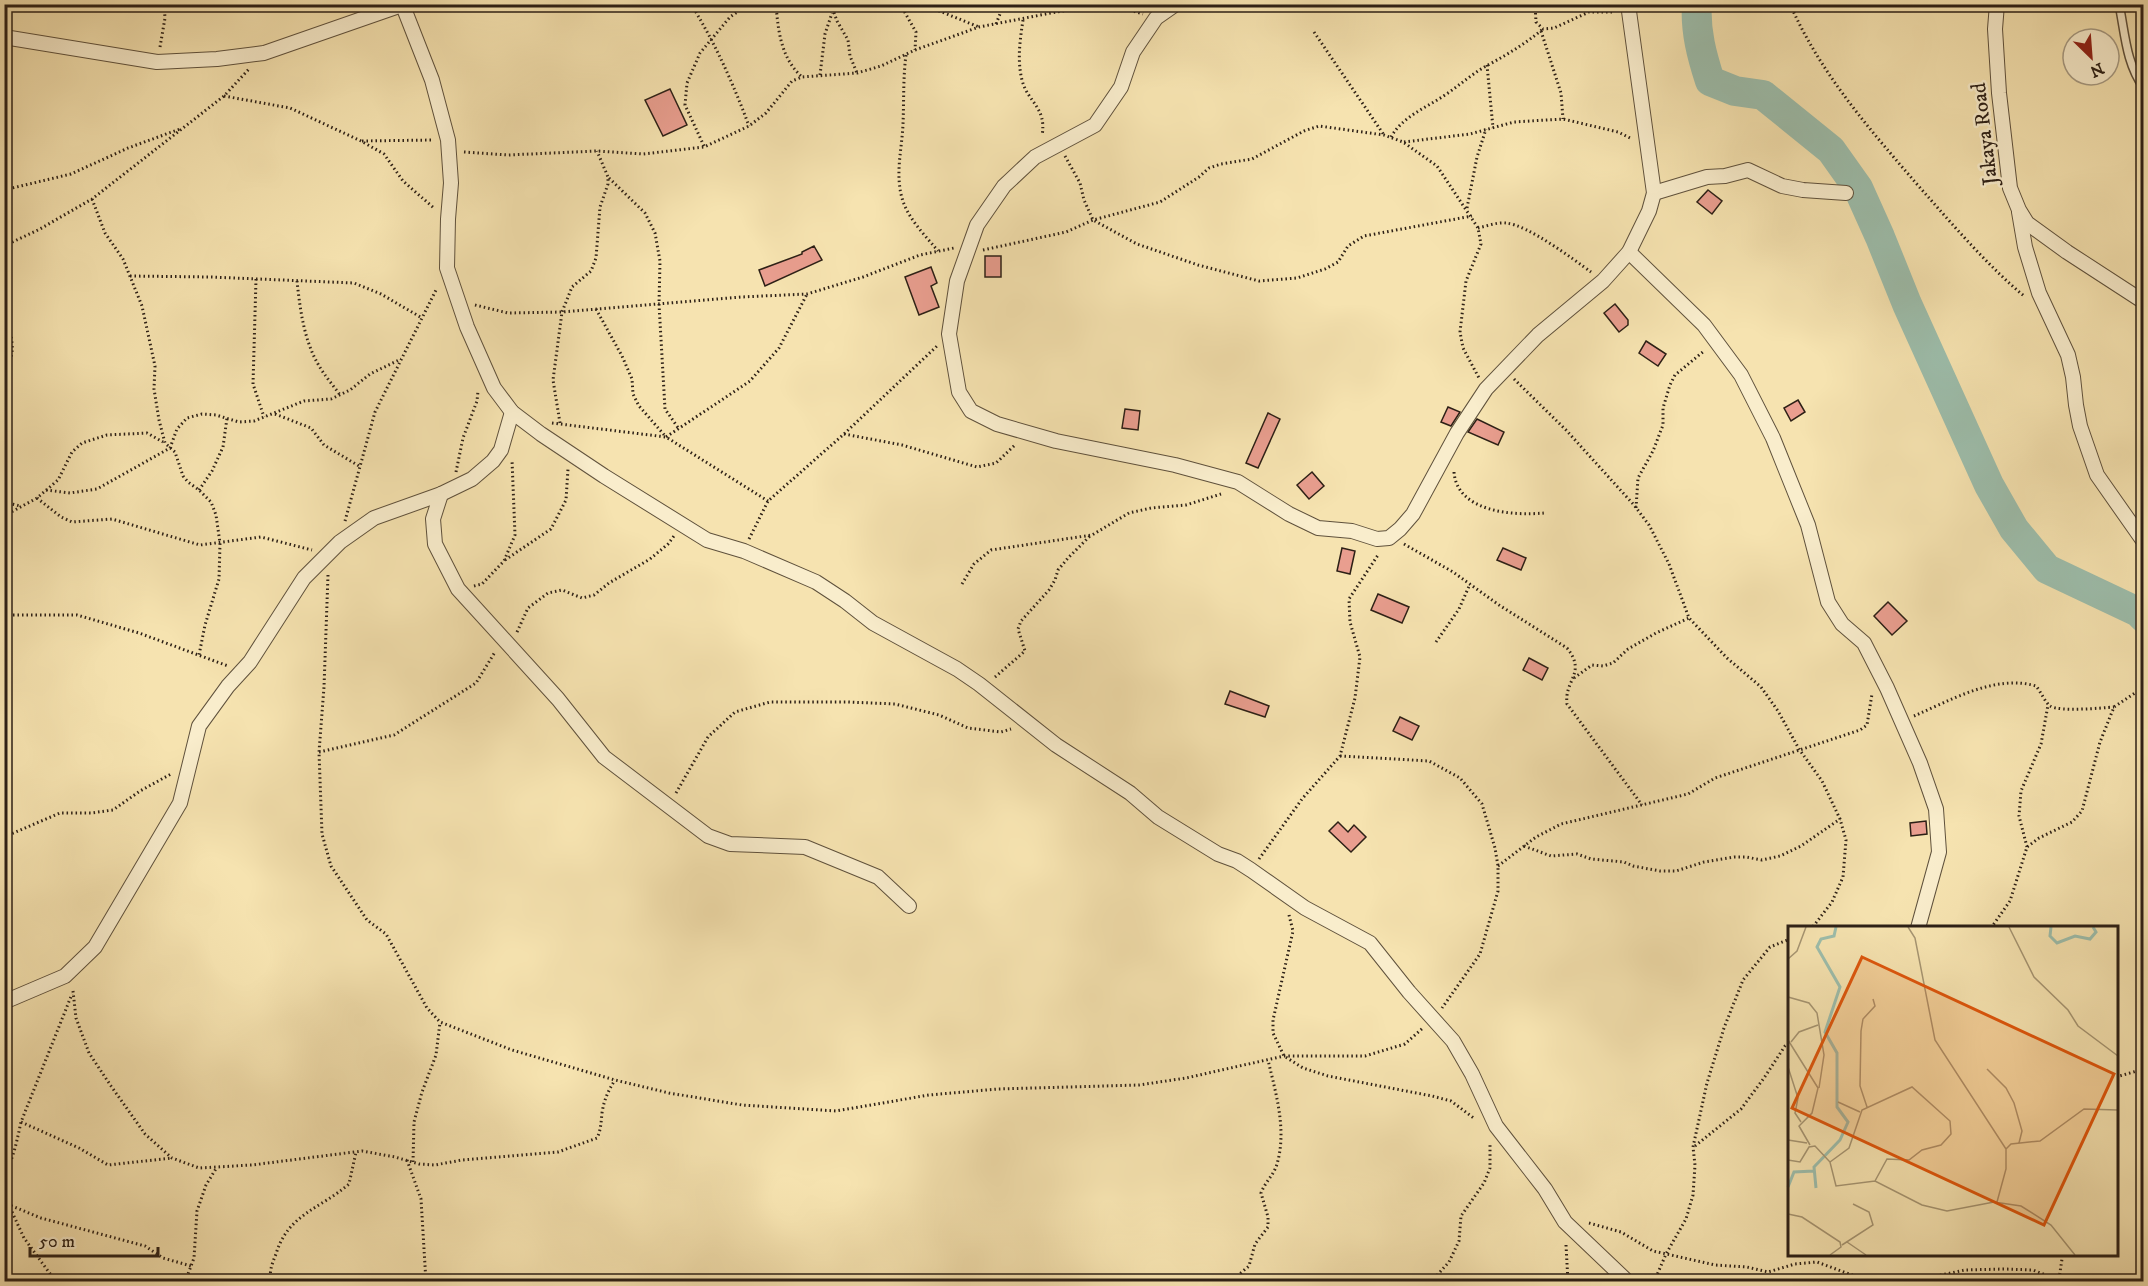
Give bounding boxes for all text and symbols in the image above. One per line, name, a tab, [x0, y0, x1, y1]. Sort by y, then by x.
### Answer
north arrow	[2061, 27, 2121, 87]
text: N	[2087, 58, 2107, 82]
street label: Jakaya Road	[1966, 81, 2004, 189]
inset map	[1788, 926, 2118, 1256]
scale bar	[30, 1220, 158, 1258]
text: 50 m	[39, 1231, 75, 1253]

